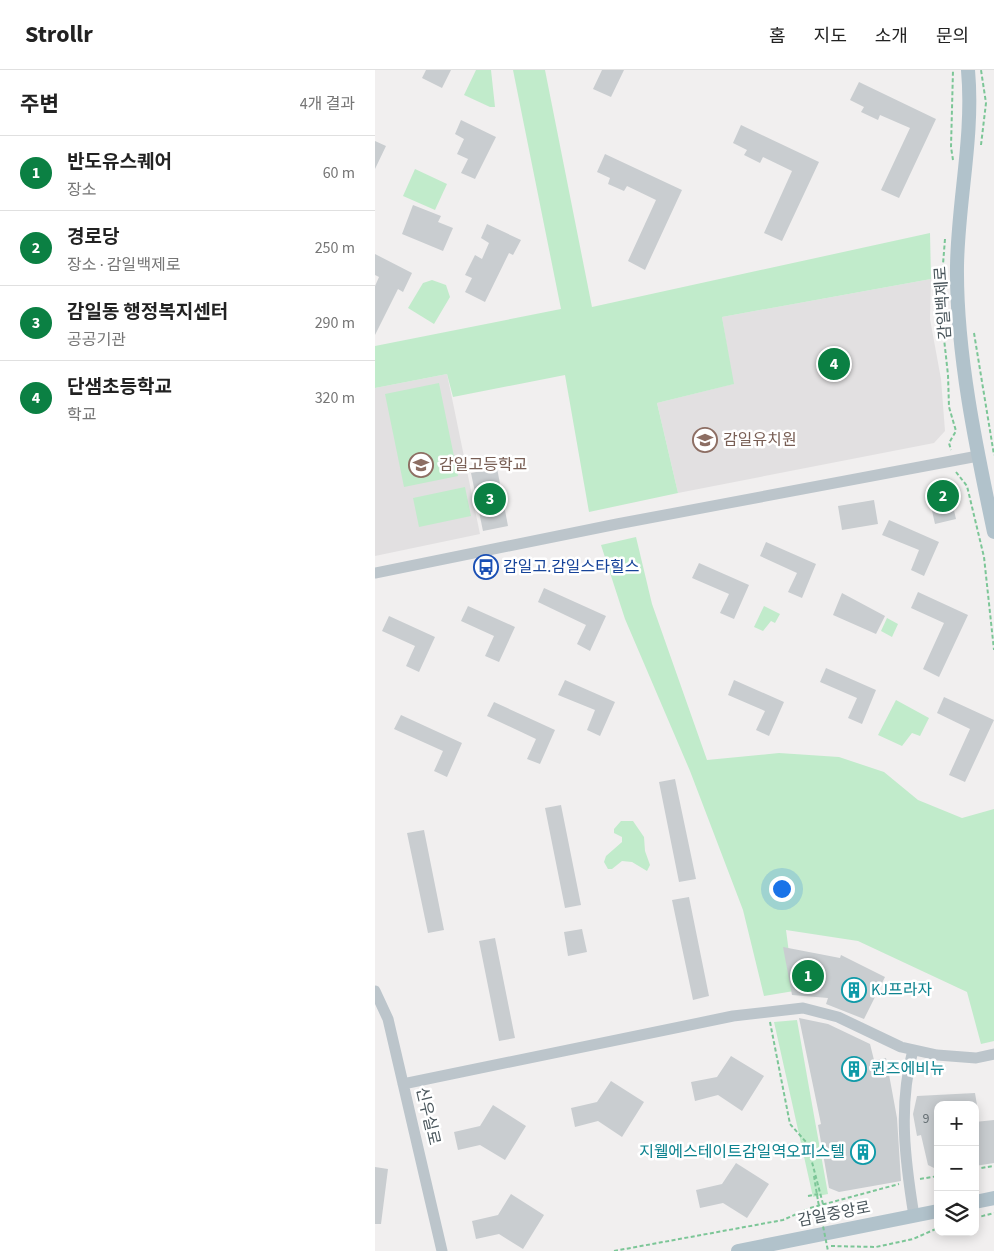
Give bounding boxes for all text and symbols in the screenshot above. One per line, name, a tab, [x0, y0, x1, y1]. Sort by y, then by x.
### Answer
text: Strollr	[25, 17, 93, 52]
text: 홈	[769, 24, 786, 49]
text: 지도	[814, 24, 847, 49]
text: 소개	[875, 24, 908, 49]
text: 문의	[936, 24, 969, 49]
text: 주변	[20, 89, 59, 119]
text: 4개 결과	[300, 93, 355, 115]
text: 반도유스퀘어	[67, 149, 172, 176]
text: 1	[32, 162, 40, 184]
text: 60 m	[323, 162, 355, 184]
text: 장소	[67, 179, 96, 201]
text: 경로당	[67, 224, 119, 251]
text: 2	[32, 237, 40, 259]
text: 250 m	[315, 237, 355, 259]
text: 장소 · 감일백제로	[67, 254, 180, 276]
street label: 감일백제로	[929, 265, 957, 340]
text: 감일동 행정복지센터	[67, 299, 228, 326]
text: 3	[32, 312, 40, 334]
text: 290 m	[315, 312, 355, 334]
text: 공공기관	[67, 329, 126, 351]
pin: 4	[818, 345, 850, 383]
text: 단샘초등학교	[67, 374, 172, 401]
text: 4	[32, 387, 40, 409]
text: 320 m	[315, 387, 355, 409]
text: 학교	[67, 404, 96, 426]
school or university icon: 감일유치원	[692, 427, 718, 453]
place label: 감일유치원	[723, 429, 797, 451]
school or university icon: 감일고등학교	[408, 452, 434, 478]
place label: 감일고등학교	[439, 454, 527, 476]
pin: 2	[927, 477, 959, 515]
pin: 3	[474, 480, 506, 518]
bus stop icon: 감일고.감일스타힐스	[473, 554, 499, 580]
place label: 감일고.감일스타힐스	[503, 556, 639, 578]
your location	[769, 876, 795, 902]
pin: 1	[792, 957, 824, 995]
building icon: KJ프라자	[841, 977, 867, 1003]
place label: KJ프라자	[871, 979, 932, 1001]
building icon: 퀸즈에비뉴	[841, 1056, 867, 1082]
place label: 퀸즈에비뉴	[871, 1058, 945, 1080]
street label: 신우실로	[411, 1085, 445, 1147]
map controls	[934, 1101, 979, 1236]
button: +	[934, 1101, 979, 1146]
house number: 9	[923, 1109, 930, 1129]
building icon: 지웰에스테이트감일역오피스텔	[850, 1139, 876, 1165]
place label: 지웰에스테이트감일역오피스텔	[639, 1141, 845, 1163]
button: −	[934, 1146, 979, 1191]
button: layers	[934, 1191, 979, 1236]
street label: 감일중앙로	[796, 1196, 872, 1232]

